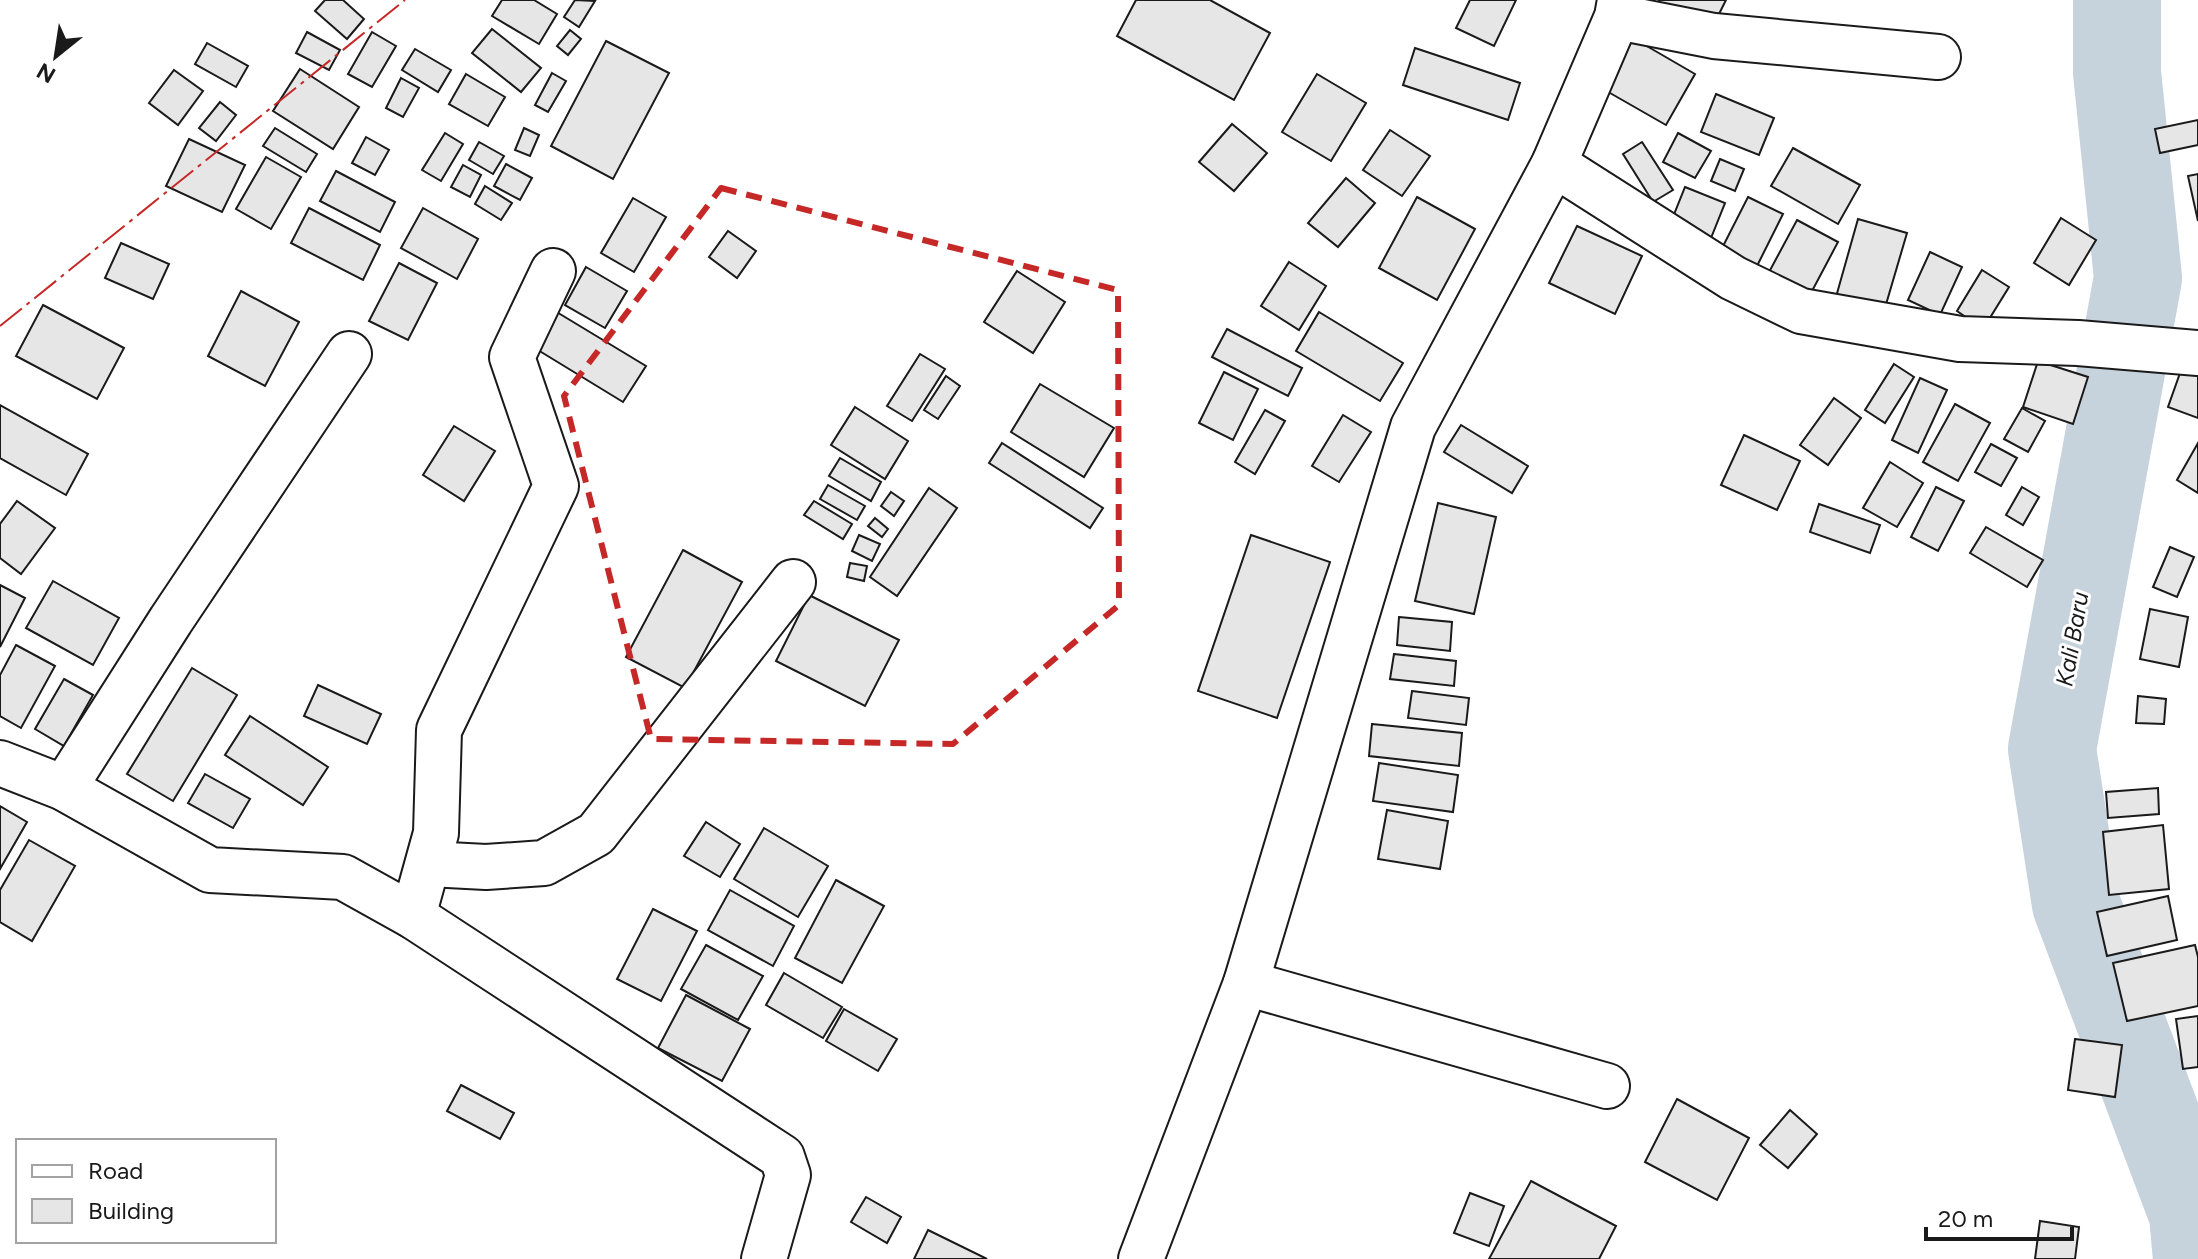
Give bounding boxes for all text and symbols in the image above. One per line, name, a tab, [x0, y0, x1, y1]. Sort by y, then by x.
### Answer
north arrow	[16, 16, 96, 96]
text: N	[32, 57, 60, 89]
water label: Kali Baru	[2049, 589, 2095, 689]
legend	[16, 1139, 276, 1243]
text: Road	[88, 1156, 143, 1185]
scale bar	[1926, 1191, 2072, 1241]
text: Building	[88, 1196, 174, 1225]
text: 20 m	[1938, 1204, 1993, 1233]

